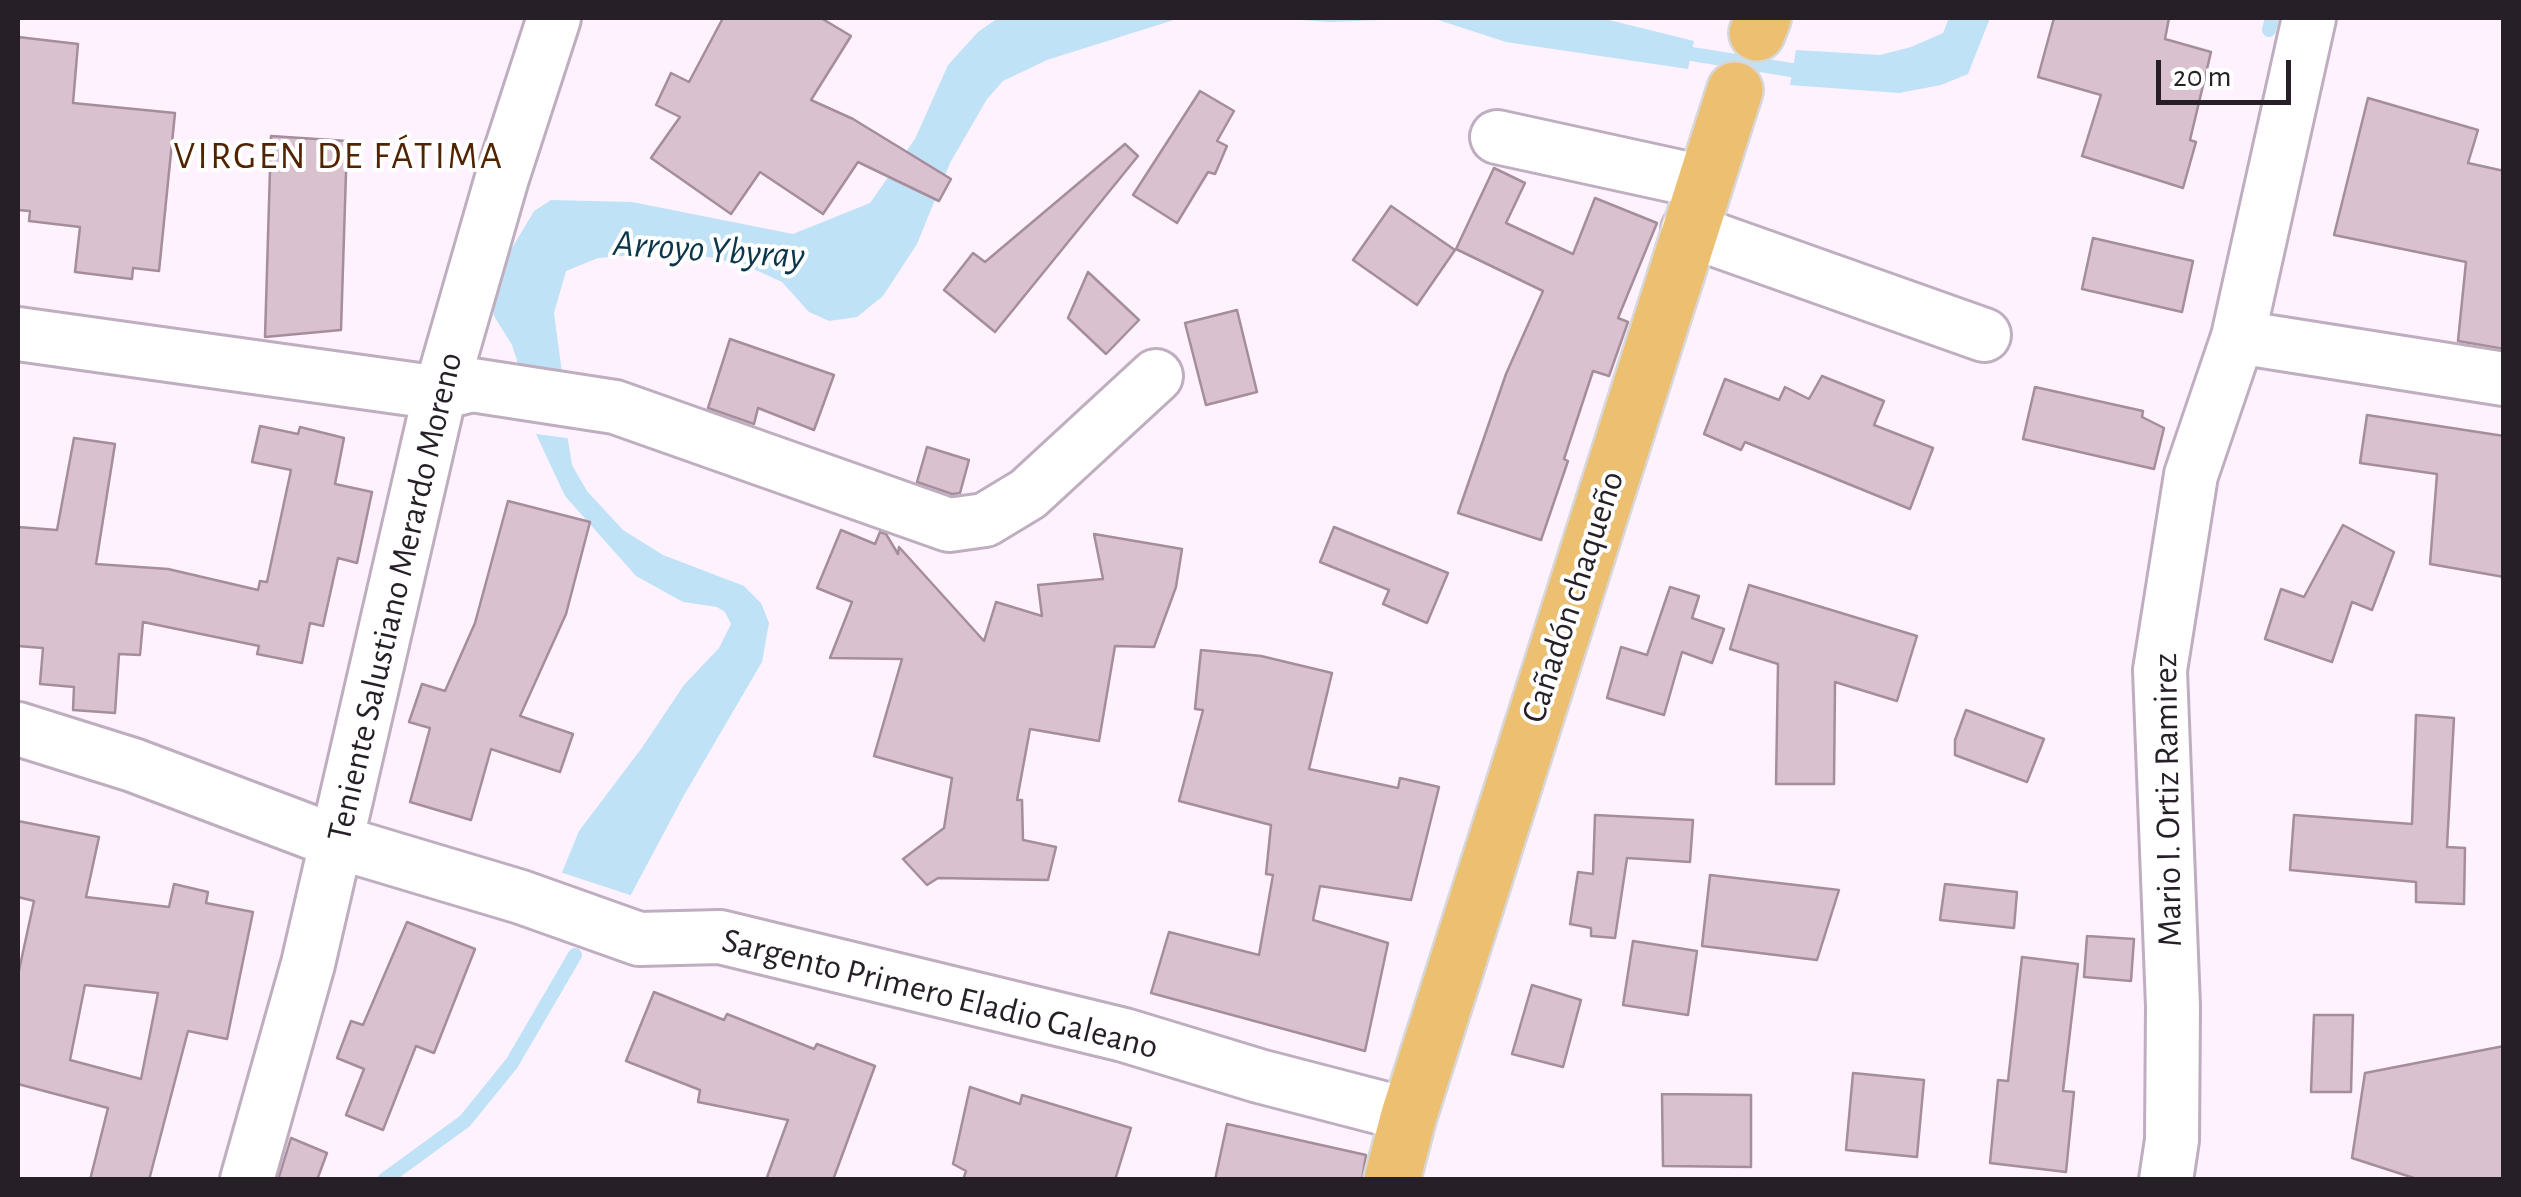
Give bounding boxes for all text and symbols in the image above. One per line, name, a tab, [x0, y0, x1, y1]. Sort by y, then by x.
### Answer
scale bar	[2161, 40, 2296, 102]
text: 20 m	[2173, 62, 2231, 92]
district label: VIRGEN DE FÁTIMA	[174, 134, 504, 180]
water label: Arroyo Ybyray	[612, 221, 806, 279]
street label: Teniente Salustiano Merardo Moreno	[318, 348, 472, 846]
street label: Cañadón chaqueño	[1513, 466, 1633, 728]
street label: Mario I. Ortiz Ramirez	[2144, 653, 2192, 947]
street label: Sargento Primero Eladio Galeano	[718, 919, 1162, 1069]

